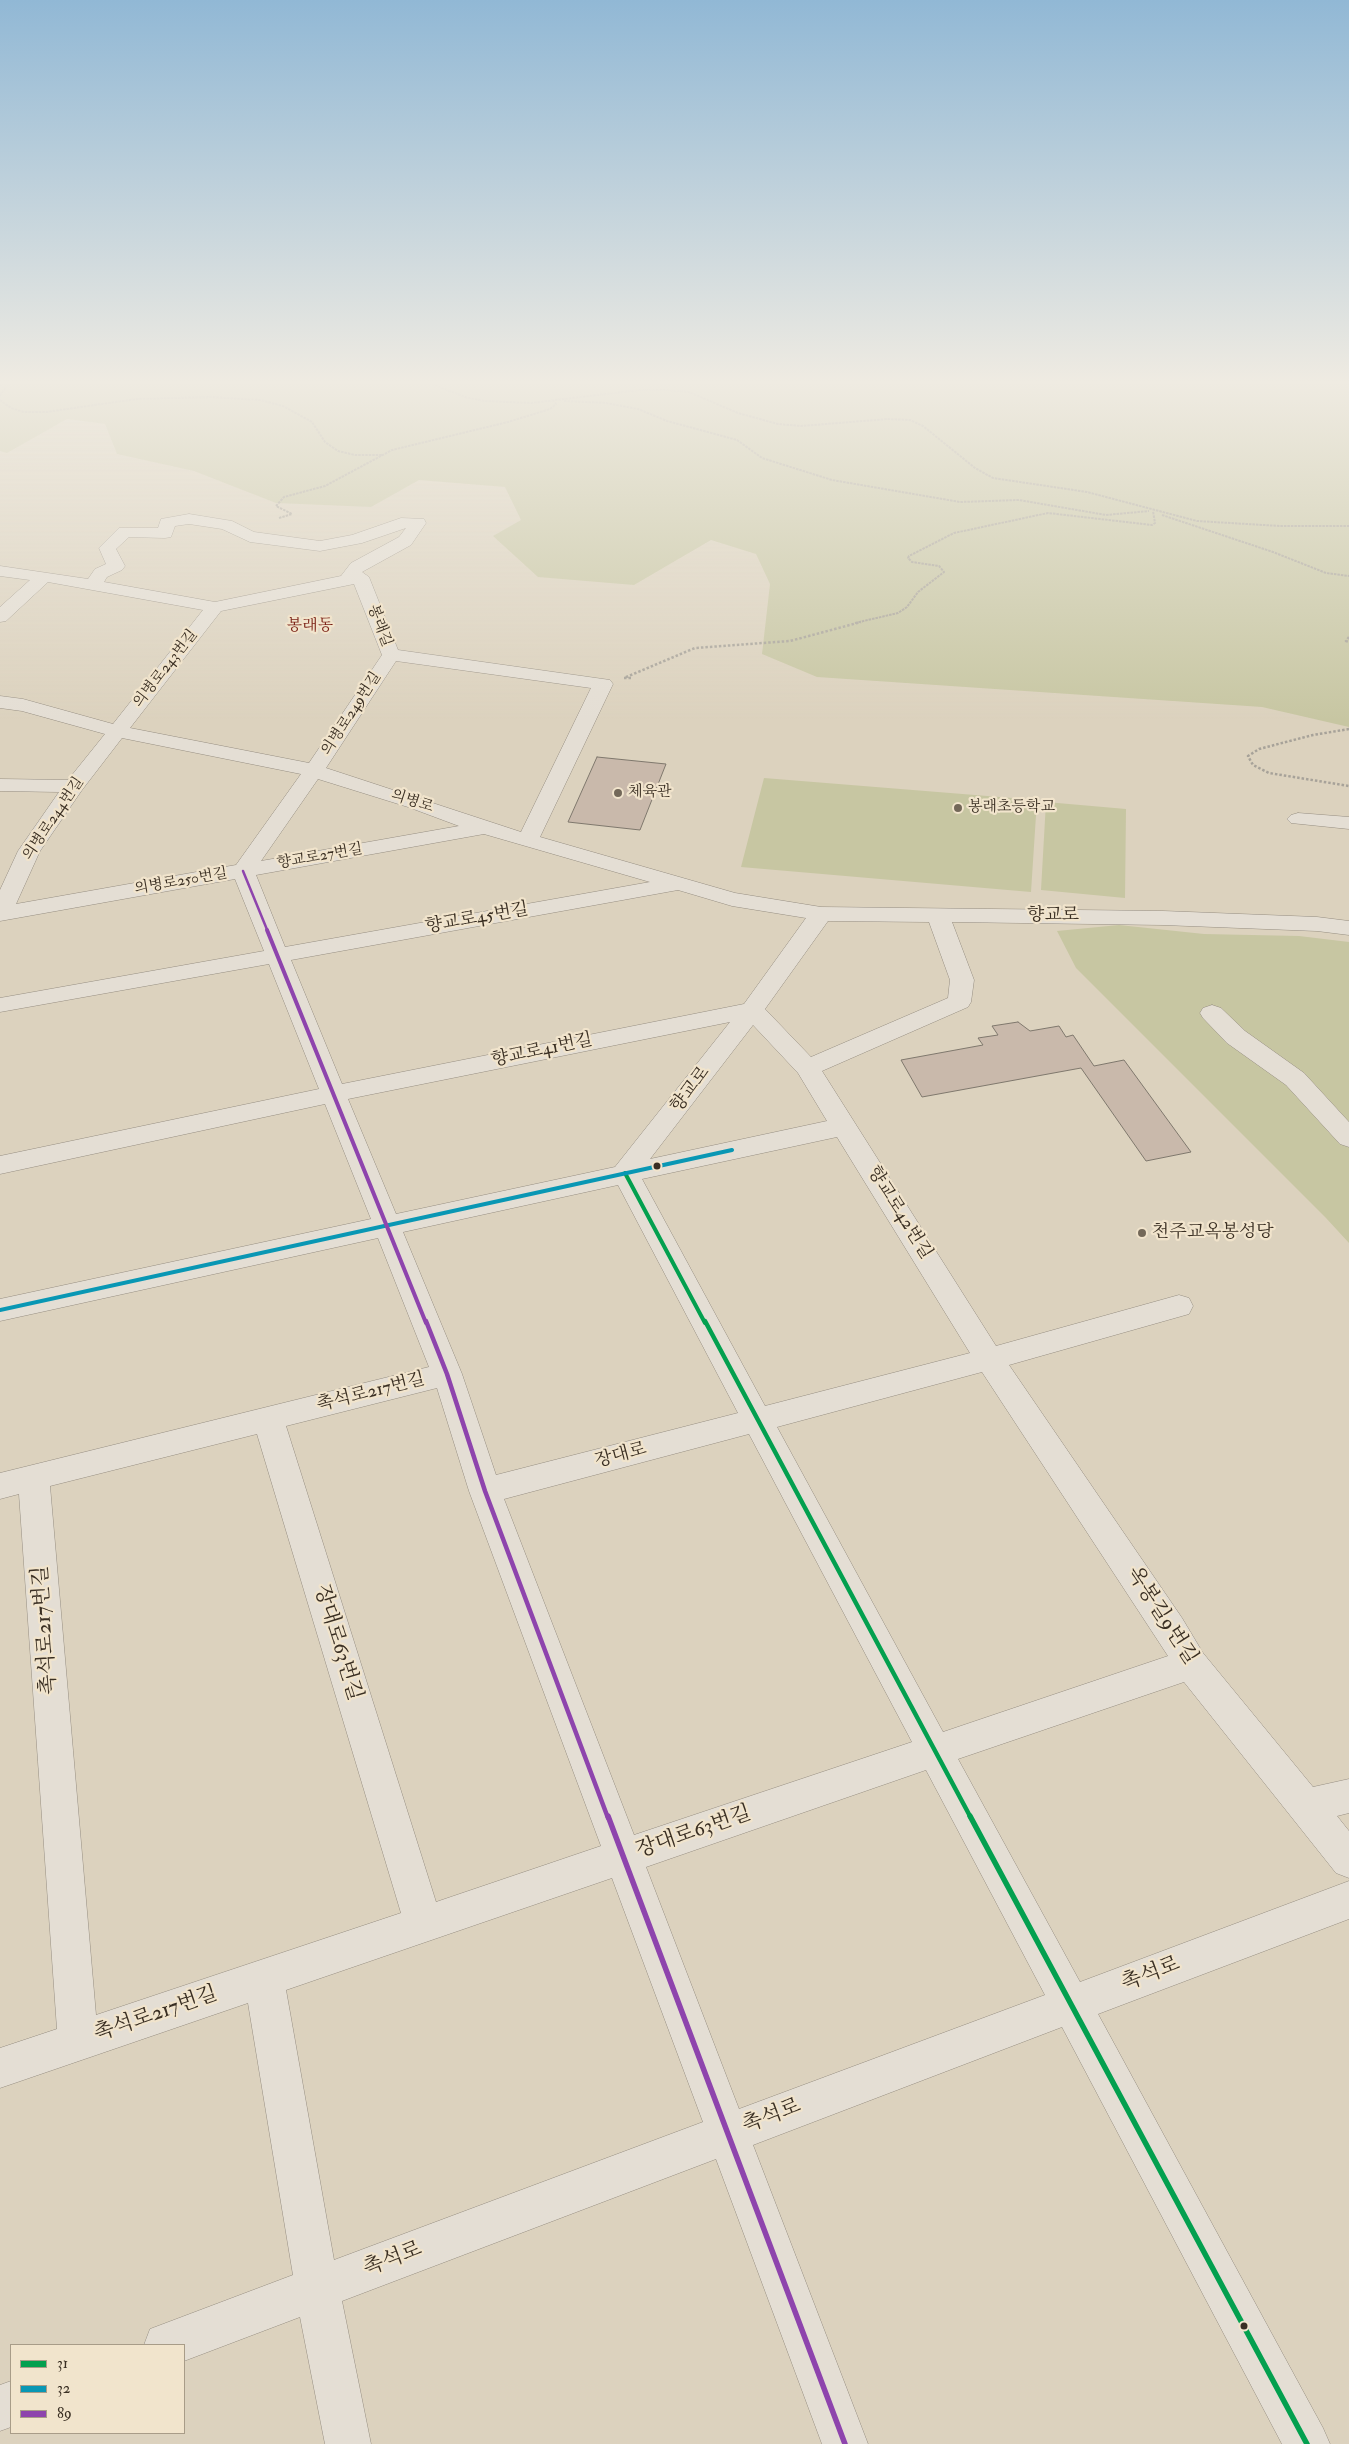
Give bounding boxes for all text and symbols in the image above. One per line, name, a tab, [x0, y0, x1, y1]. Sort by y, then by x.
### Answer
street label: 봉래길	[363, 602, 395, 650]
district label: 봉래동	[287, 617, 333, 637]
street label: 의병로243번길	[130, 626, 202, 712]
street label: 의병로249번길	[318, 669, 386, 759]
street label: 의병로244번길	[20, 774, 88, 864]
place label: 체육관	[628, 784, 671, 802]
street label: 의병로	[389, 787, 435, 817]
marker: 체육관	[612, 787, 624, 799]
place label: 봉래초등학교	[968, 799, 1055, 817]
marker: 봉래초등학교	[952, 802, 964, 814]
street label: 향교로27번길	[276, 841, 364, 873]
street label: 의병로250번길	[133, 865, 229, 899]
street label: 향교로45번길	[424, 899, 530, 939]
street label: 향교로	[1027, 905, 1079, 927]
street label: 향교로41번길	[489, 1030, 595, 1072]
street label: 향교로	[667, 1063, 715, 1117]
unlabelled marker	[652, 1161, 662, 1171]
street label: 향교로42번길	[862, 1162, 936, 1264]
place label: 천주교옥봉성당	[1152, 1222, 1274, 1244]
marker: 천주교옥봉성당	[1136, 1227, 1148, 1239]
street label: 촉석로217번길	[315, 1369, 427, 1417]
street label: 장대로	[593, 1439, 649, 1473]
street label: 옥봉길9번길	[1120, 1562, 1202, 1670]
street label: 촉석로217번길	[29, 1565, 63, 1695]
street label: 장대로63번길	[307, 1582, 367, 1704]
street label: 장대로63번길	[633, 1802, 755, 1864]
street label: 촉석로	[1118, 1952, 1184, 1998]
street label: 촉석로217번길	[91, 1982, 221, 2048]
street label: 촉석로	[739, 2094, 805, 2140]
street label: 촉석로	[360, 2237, 426, 2283]
unlabelled marker	[1239, 2321, 1249, 2331]
legend	[10, 2344, 185, 2434]
text: 31	[57, 2354, 68, 2373]
text: 32	[57, 2379, 70, 2398]
text: 89	[57, 2404, 72, 2423]

